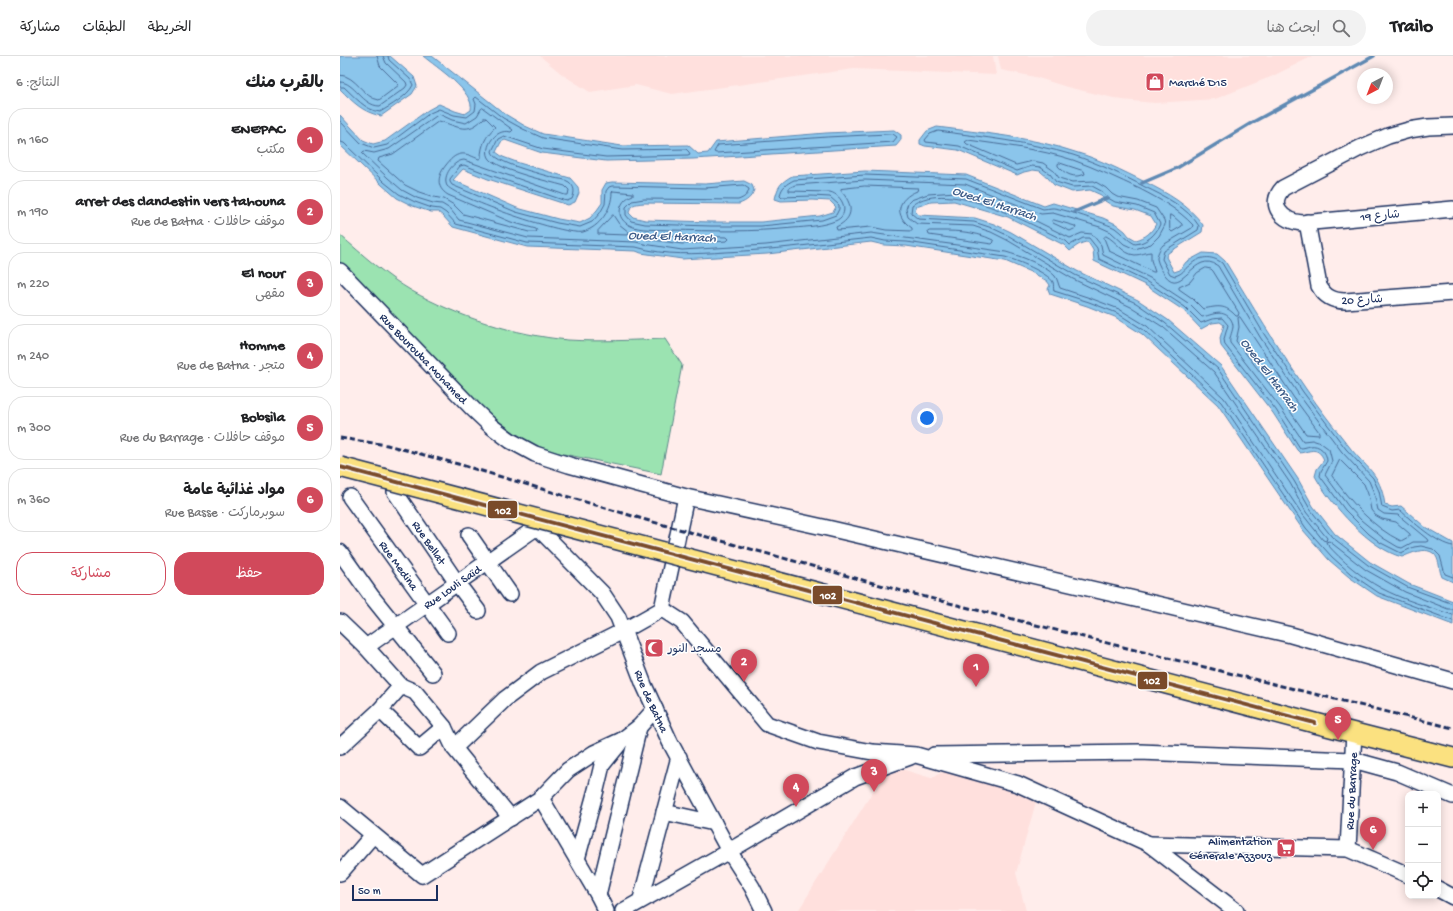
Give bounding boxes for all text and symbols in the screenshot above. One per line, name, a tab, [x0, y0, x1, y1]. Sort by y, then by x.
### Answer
search box	[1086, 10, 1366, 46]
text: Trailo	[1390, 16, 1433, 39]
icon: search	[1330, 17, 1352, 39]
text: مشاركة	[20, 20, 60, 37]
text: الطبقات	[82, 20, 126, 37]
text: الخريطة	[148, 20, 191, 37]
text: ابحث هنا	[1267, 20, 1320, 38]
north arrow	[1357, 68, 1393, 104]
shop icon: Marché D15	[1144, 71, 1166, 93]
text: بالقرب منك	[245, 74, 324, 94]
text: النتائج: 6	[16, 76, 60, 91]
place label: Marché D15	[1169, 77, 1227, 91]
text: ENEPAC	[231, 121, 285, 139]
text: 160 m	[17, 133, 49, 148]
text: 1	[307, 133, 313, 148]
text: مكتب	[257, 143, 285, 158]
water label: Oued El Harrach	[950, 184, 1039, 225]
text: arret des clandestin vers tahouna	[76, 193, 285, 211]
text: 190 m	[17, 205, 48, 220]
text: 2	[307, 205, 313, 220]
street label: شارع 19	[1359, 208, 1401, 226]
text: موقف حافلات · Rue de Batna	[131, 215, 285, 230]
water label: Oued El Harrach	[628, 228, 717, 247]
text: El nour	[242, 265, 285, 283]
text: 220 m	[17, 277, 49, 292]
text: 3	[307, 277, 313, 292]
text: مقهى	[255, 287, 285, 302]
street label: شارع 20	[1341, 293, 1383, 309]
street label: Rue Bourouba Mohamed	[376, 311, 470, 408]
water label: Oued El Harrach	[1237, 336, 1302, 416]
text: Homme	[240, 337, 285, 355]
text: 240 m	[17, 349, 49, 364]
text: 4	[307, 349, 313, 364]
text: متجر · Rue de Batna	[177, 359, 285, 374]
your location	[917, 408, 937, 428]
text: Bobsila	[241, 409, 285, 427]
text: 300 m	[17, 421, 51, 436]
text: 5	[307, 421, 313, 436]
text: موقف حافلات · Rue du Barrage	[120, 431, 285, 446]
text: مواد غذائية عامة	[183, 482, 285, 500]
text: 360 m	[17, 493, 50, 508]
text: 6	[307, 493, 313, 508]
line badge: 102	[487, 500, 518, 519]
text: سوبرماركت · Rue Basse	[165, 506, 285, 521]
text: 102	[494, 506, 512, 518]
street label: Rue Bellat	[408, 519, 448, 569]
street label: Rue Medina	[375, 539, 420, 594]
button: مشاركة	[16, 552, 166, 595]
button: حفظ	[174, 552, 324, 595]
street label: Rue Louli Saïd	[422, 563, 485, 613]
line badge: 102	[812, 585, 843, 605]
text: 102	[819, 591, 837, 603]
mosque icon: مسجد النور	[643, 637, 665, 659]
place label: مسجد النور	[667, 643, 721, 657]
pin: 2	[731, 649, 757, 682]
pin: 1	[963, 654, 989, 687]
street label: Rue de Batna	[630, 668, 670, 736]
line badge: 102	[1137, 671, 1168, 690]
text: 102	[1143, 676, 1161, 688]
pin: 5	[1325, 707, 1351, 740]
street label: Rue du Barrage	[1344, 751, 1362, 830]
pin: 3	[861, 759, 887, 792]
pin: 4	[783, 774, 809, 807]
map controls	[1405, 791, 1441, 899]
button: +	[1405, 791, 1441, 827]
pin: 6	[1360, 817, 1386, 850]
button: −	[1405, 827, 1441, 863]
place label: Alimentation Génerale Azzouz	[1189, 836, 1273, 864]
supermarket icon: Alimentation Génerale Azzouz	[1275, 837, 1297, 859]
button: locate	[1405, 863, 1441, 899]
scale bar	[352, 883, 438, 902]
text: 50 m	[358, 886, 380, 898]

